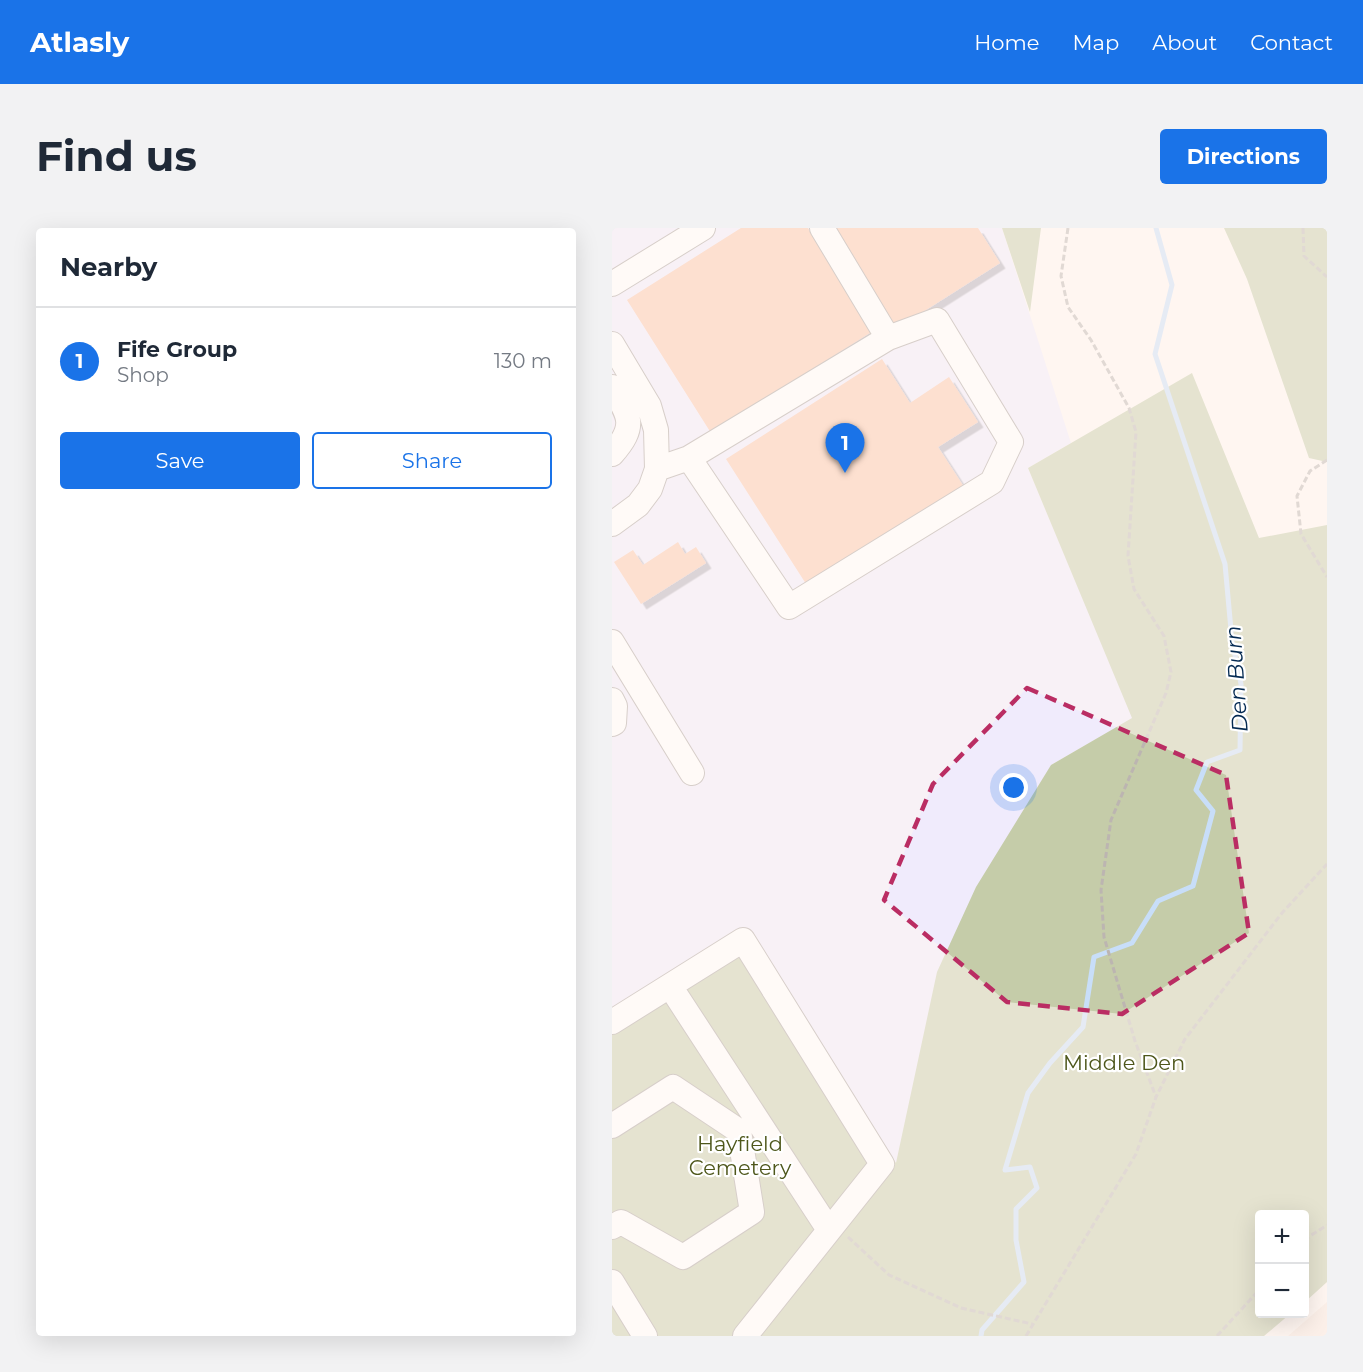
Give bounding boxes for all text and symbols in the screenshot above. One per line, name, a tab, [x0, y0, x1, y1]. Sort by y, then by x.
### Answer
text: Atlasly	[30, 25, 129, 59]
text: Home	[974, 30, 1039, 55]
text: Map	[1072, 30, 1119, 55]
text: About	[1152, 30, 1217, 55]
text: Contact	[1250, 30, 1333, 55]
button: Directions	[1160, 129, 1327, 184]
text: Find us	[36, 130, 197, 182]
text: Nearby	[60, 251, 157, 283]
text: Fife Group	[117, 336, 237, 363]
text: 1	[76, 349, 83, 373]
text: 130 m	[494, 349, 552, 373]
text: Shop	[117, 363, 169, 387]
pin: 1	[826, 424, 864, 473]
button: Save	[60, 432, 300, 489]
button: Share	[312, 432, 552, 489]
water label: Den Burn	[1219, 625, 1254, 733]
your location	[999, 773, 1028, 802]
park label: Middle Den	[1063, 1050, 1185, 1075]
park label: Hayfield Cemetery	[689, 1131, 792, 1180]
map controls	[1255, 1210, 1309, 1318]
button: +	[1255, 1210, 1309, 1264]
button: −	[1255, 1264, 1309, 1318]

